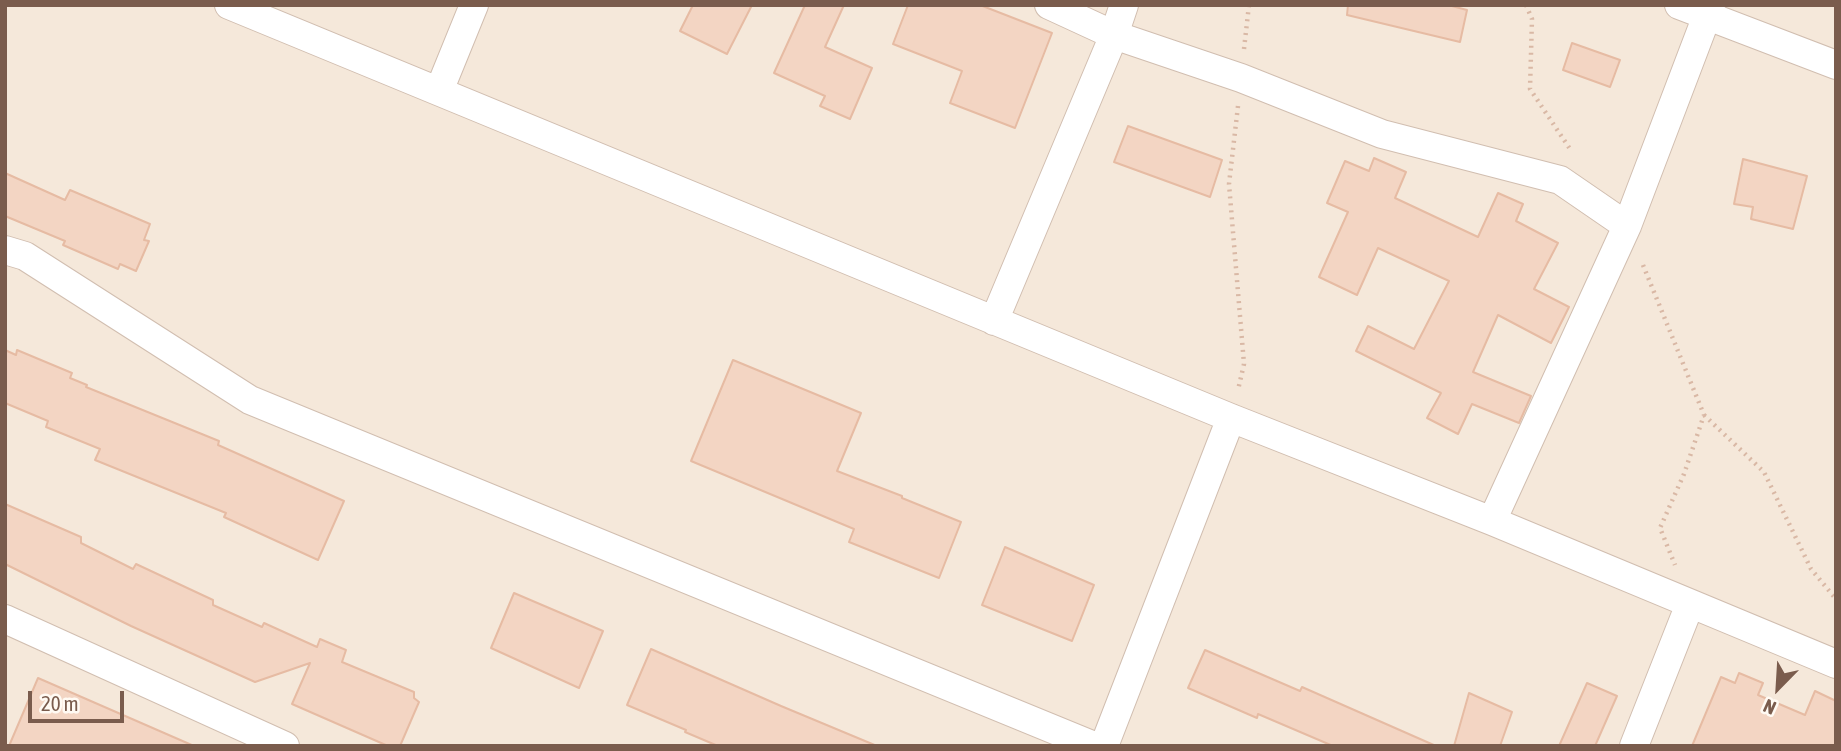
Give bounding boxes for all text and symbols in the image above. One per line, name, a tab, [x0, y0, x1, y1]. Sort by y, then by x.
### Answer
north arrow	[1743, 653, 1813, 723]
scale bar	[32, 678, 128, 722]
text: 20 m	[41, 691, 79, 715]
text: N	[1760, 695, 1779, 720]

